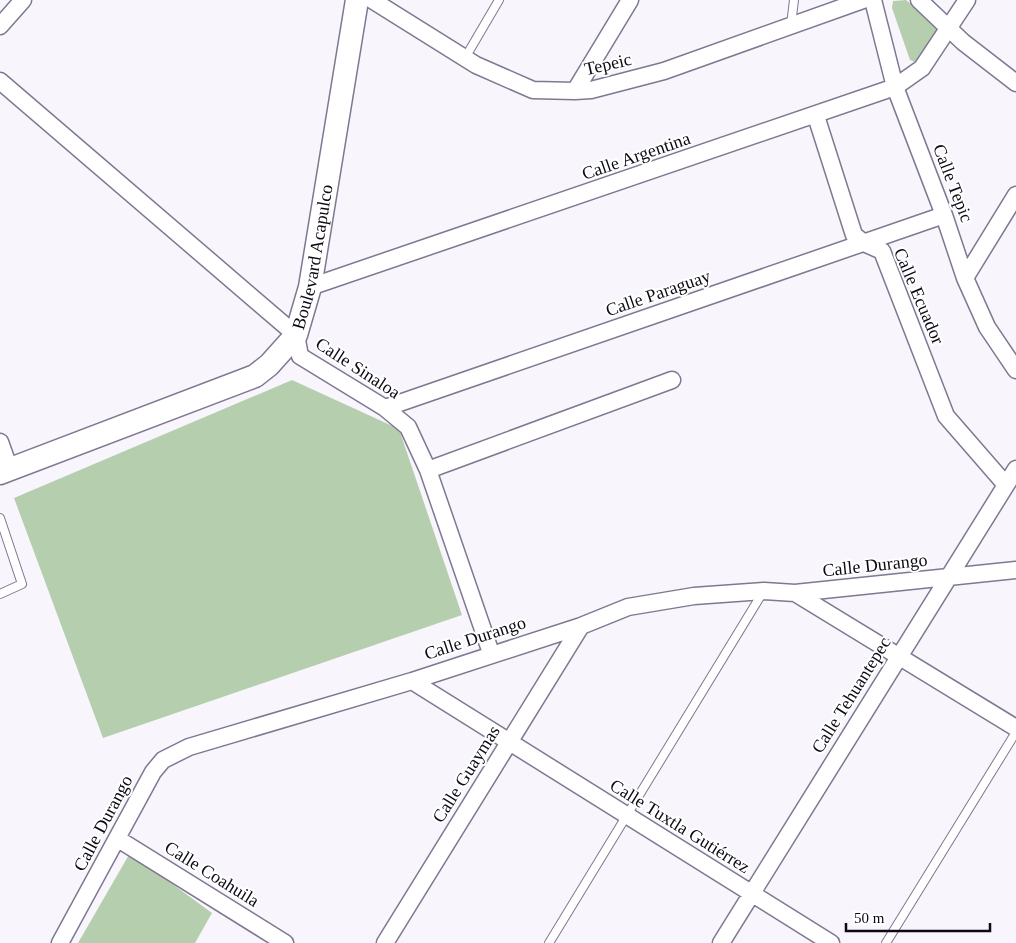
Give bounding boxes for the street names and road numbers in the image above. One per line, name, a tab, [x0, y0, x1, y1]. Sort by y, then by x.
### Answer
street label: Tepeic	[583, 49, 633, 79]
street label: Calle Argentina	[579, 128, 693, 184]
street label: Calle Tepic	[929, 141, 977, 225]
street label: Boulevard Acapulco	[288, 183, 337, 332]
street label: Calle Ecuador	[890, 245, 948, 347]
street label: Calle Paraguay	[603, 266, 713, 320]
street label: Calle Sinaloa	[312, 333, 404, 403]
street label: Calle Durango	[822, 550, 928, 580]
street label: Calle Durango	[422, 612, 528, 664]
street label: Calle Tehuantepec	[807, 633, 895, 757]
street label: Calle Guaymas	[428, 722, 504, 826]
street label: Calle Durango	[69, 772, 137, 874]
street label: Calle Tuxtla Gutiérrez	[606, 775, 754, 877]
street label: Calle Coahuila	[161, 837, 263, 911]

